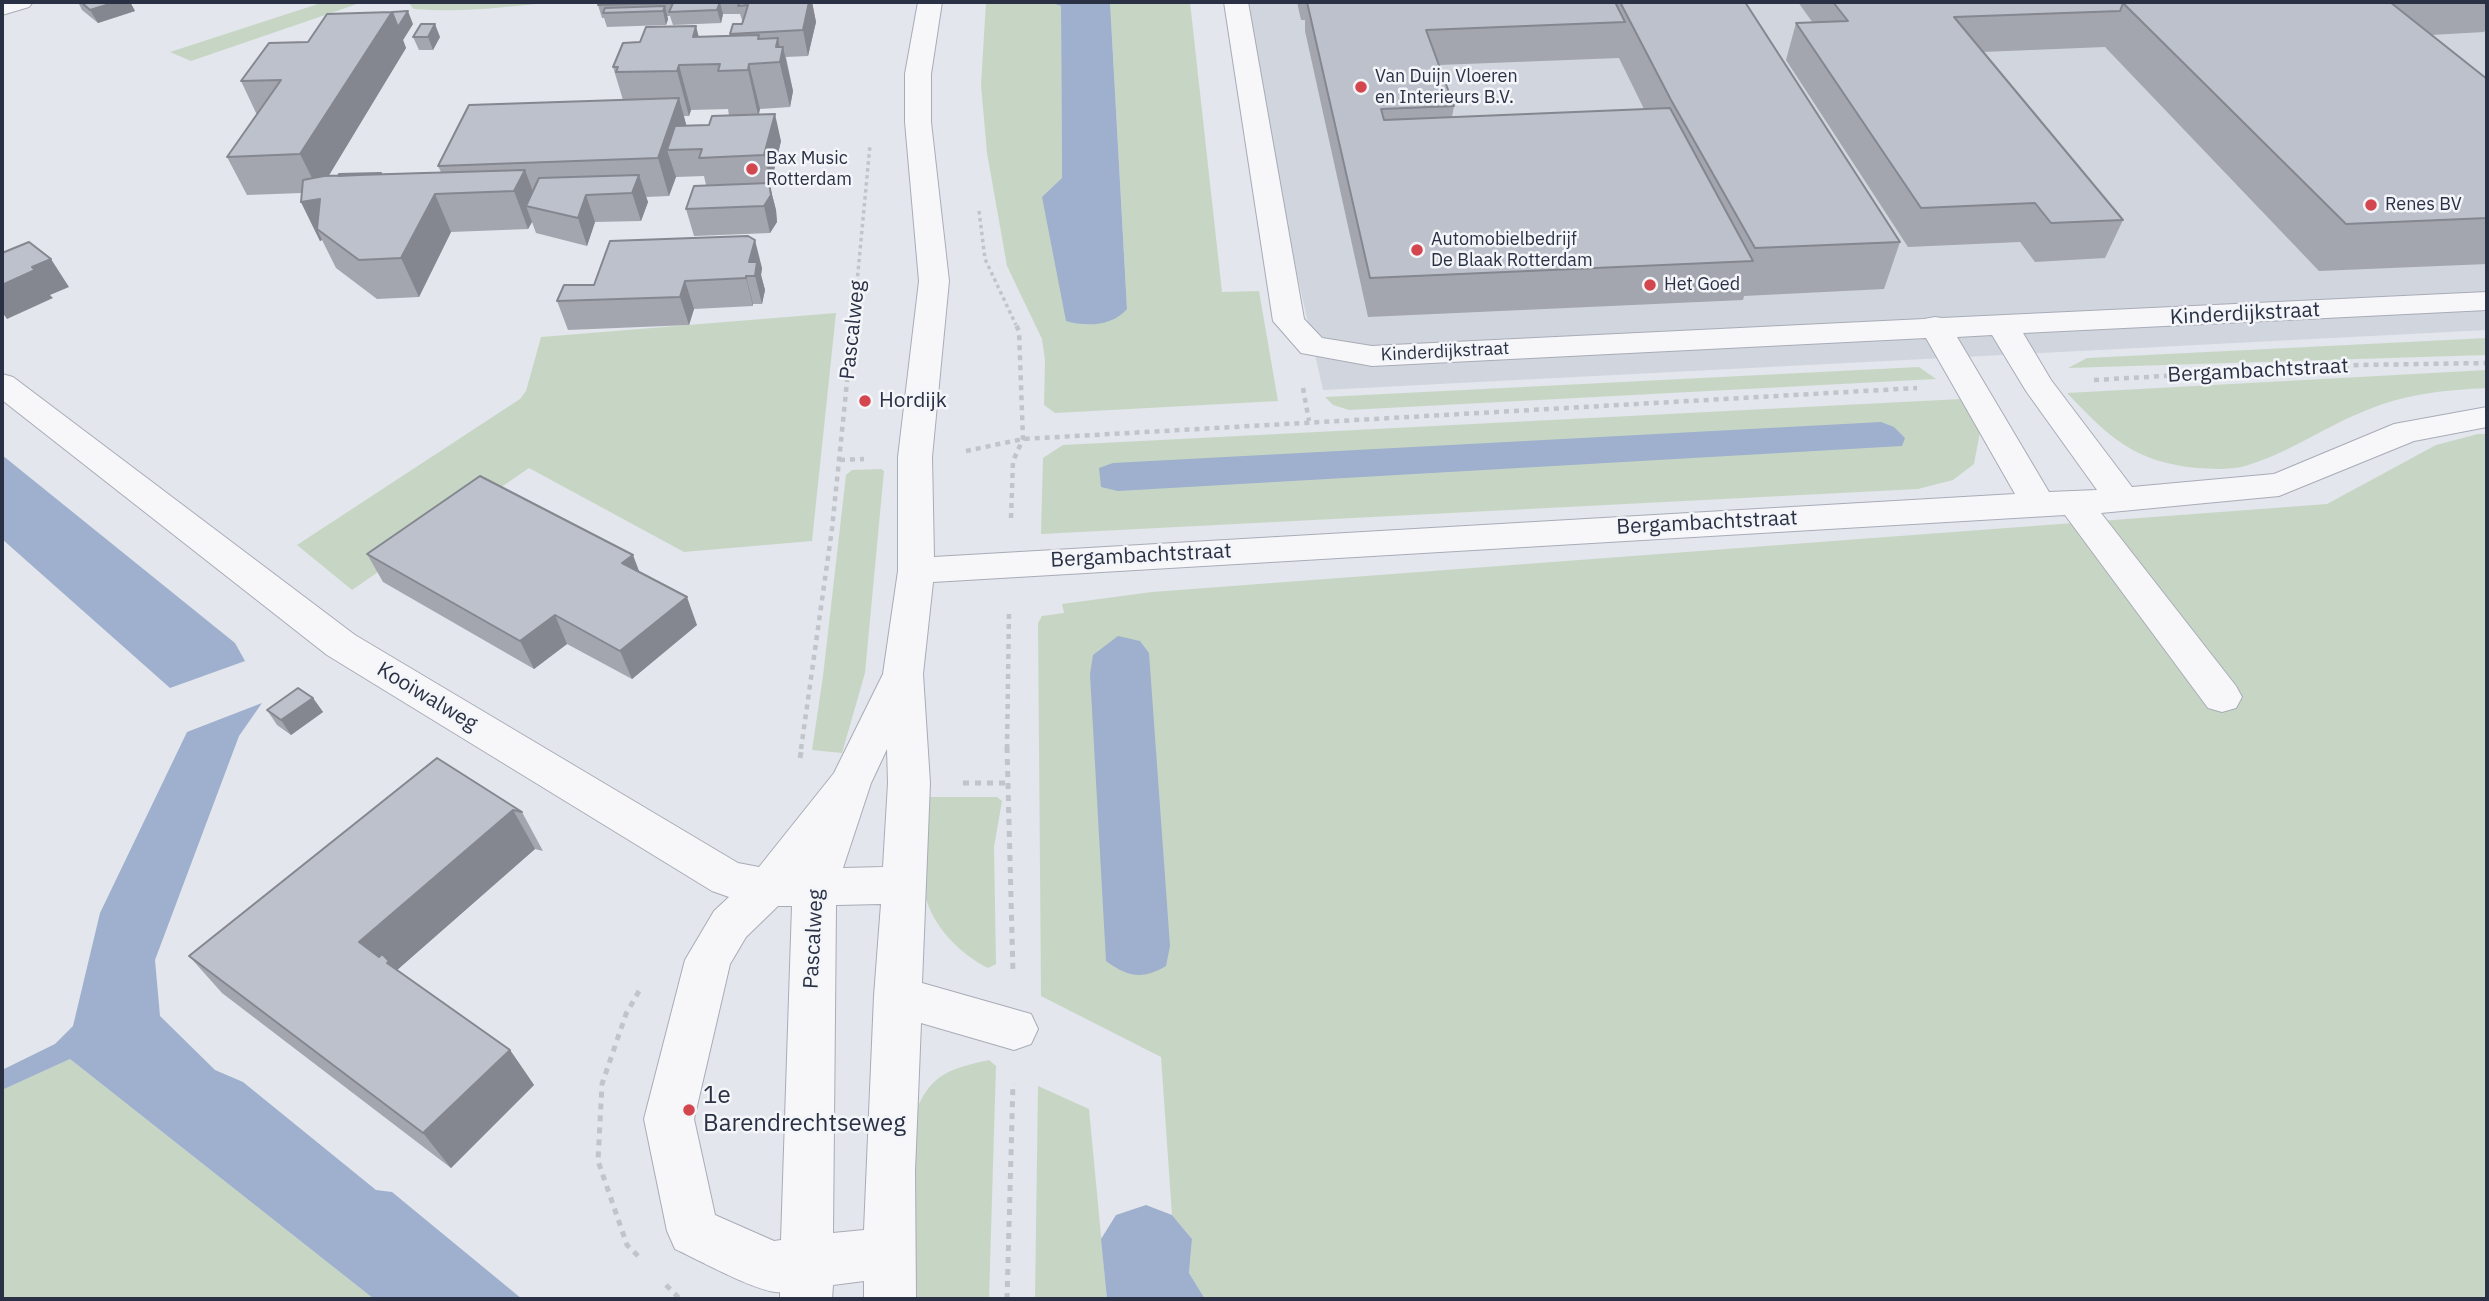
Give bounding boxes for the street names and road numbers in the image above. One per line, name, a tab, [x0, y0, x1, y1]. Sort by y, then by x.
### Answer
street label: Pascalweg	[835, 279, 871, 381]
street label: Kinderdijkstraat	[2169, 297, 2321, 331]
street label: Kinderdijkstraat	[1380, 338, 1510, 366]
street label: Bergambachtstraat	[2167, 354, 2349, 388]
street label: Bergambachtstraat	[1616, 506, 1798, 540]
street label: Bergambachtstraat	[1050, 539, 1232, 573]
street label: Kooiwalweg	[372, 657, 482, 737]
street label: Pascalweg	[799, 888, 829, 990]

